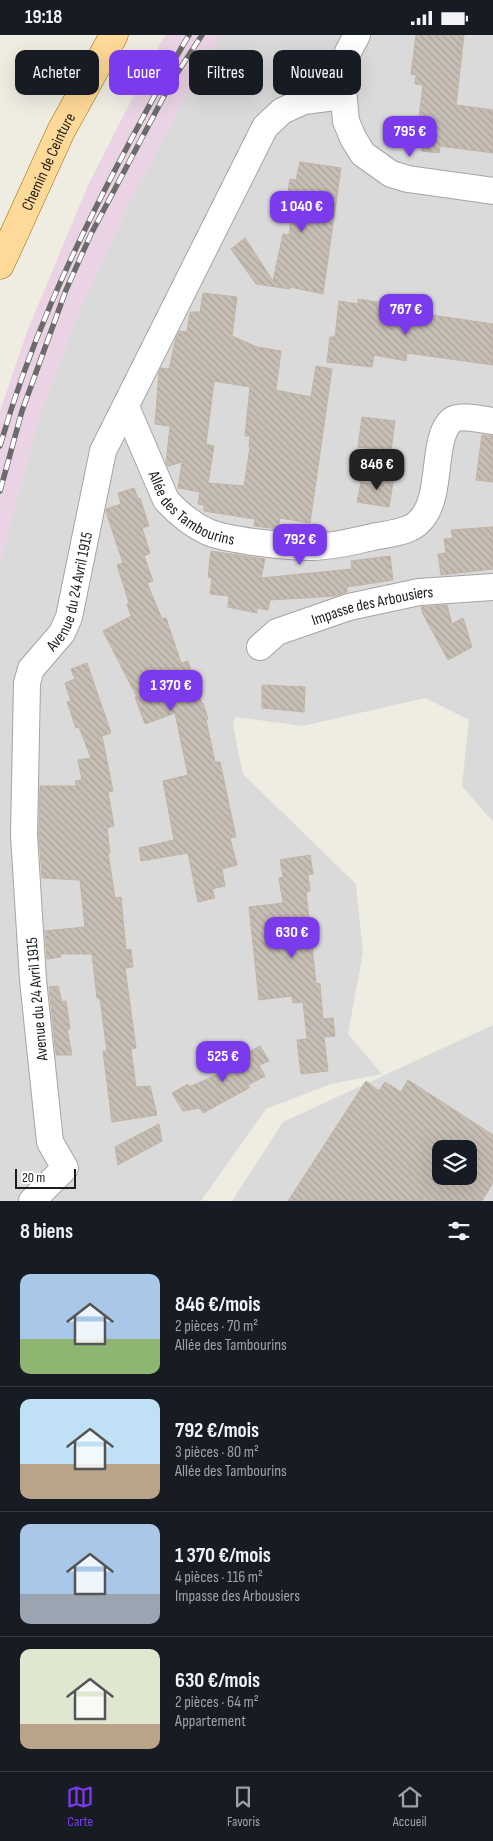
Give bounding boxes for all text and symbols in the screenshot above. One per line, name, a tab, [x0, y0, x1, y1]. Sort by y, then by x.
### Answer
text: 19:18	[25, 6, 62, 29]
chip: Acheter	[15, 50, 99, 95]
chip: Louer	[109, 50, 179, 95]
chip: Filtres	[189, 50, 263, 95]
chip: Nouveau	[273, 50, 361, 95]
street label: Chemin de Ceinture	[18, 110, 80, 214]
pin: 795 €	[375, 115, 445, 158]
text: 795 €	[394, 122, 426, 141]
pin: 1 040 €	[256, 191, 348, 233]
text: 1 040 €	[281, 197, 323, 216]
pin: 767 €	[371, 293, 441, 336]
text: 767 €	[390, 300, 422, 319]
pin: 846 €	[342, 449, 412, 491]
text: 846 €	[360, 455, 394, 474]
street label: Allée des Tambourins	[143, 467, 236, 550]
pin: 792 €	[265, 523, 335, 566]
text: 792 €	[284, 530, 316, 549]
street label: Avenue du 24 Avril 1915	[42, 531, 97, 656]
street label: Impasse des Arbousiers	[309, 583, 434, 630]
pin: 1 370 €	[125, 669, 217, 712]
text: 1 370 €	[150, 676, 192, 695]
pin: 630 €	[257, 917, 327, 959]
text: 630 €	[276, 923, 309, 942]
street label: Avenue du 24 Avril 1915	[23, 936, 52, 1062]
pin: 525 €	[188, 1041, 258, 1083]
text: 525 €	[207, 1047, 239, 1066]
map controls	[432, 1140, 477, 1185]
button: layers	[432, 1140, 477, 1185]
scale bar	[15, 1166, 76, 1189]
text: 20 m	[22, 1169, 45, 1186]
icon: filters	[445, 1217, 473, 1245]
text: 8 biens	[20, 1219, 73, 1244]
text: 846 €/mois	[175, 1292, 261, 1317]
icon: home	[60, 1294, 120, 1354]
text: 2 pièces · 70 m²	[175, 1317, 258, 1336]
text: Allée des Tambourins	[175, 1336, 287, 1355]
text: 792 €/mois	[175, 1418, 259, 1443]
icon: home	[60, 1419, 120, 1479]
text: 3 pièces · 80 m²	[175, 1443, 259, 1462]
text: Allée des Tambourins	[175, 1462, 287, 1481]
text: 1 370 €/mois	[175, 1543, 271, 1568]
icon: home	[60, 1544, 120, 1604]
text: 4 pièces · 116 m²	[175, 1568, 263, 1587]
text: Impasse des Arbousiers	[175, 1587, 300, 1606]
text: 630 €/mois	[175, 1668, 260, 1693]
icon: home	[60, 1669, 120, 1729]
text: 2 pièces · 64 m²	[175, 1693, 259, 1712]
text: Appartement	[175, 1712, 246, 1731]
tab: Carte	[66, 1783, 94, 1830]
tab: Favoris	[227, 1783, 260, 1830]
tab: Accueil	[393, 1783, 427, 1830]

